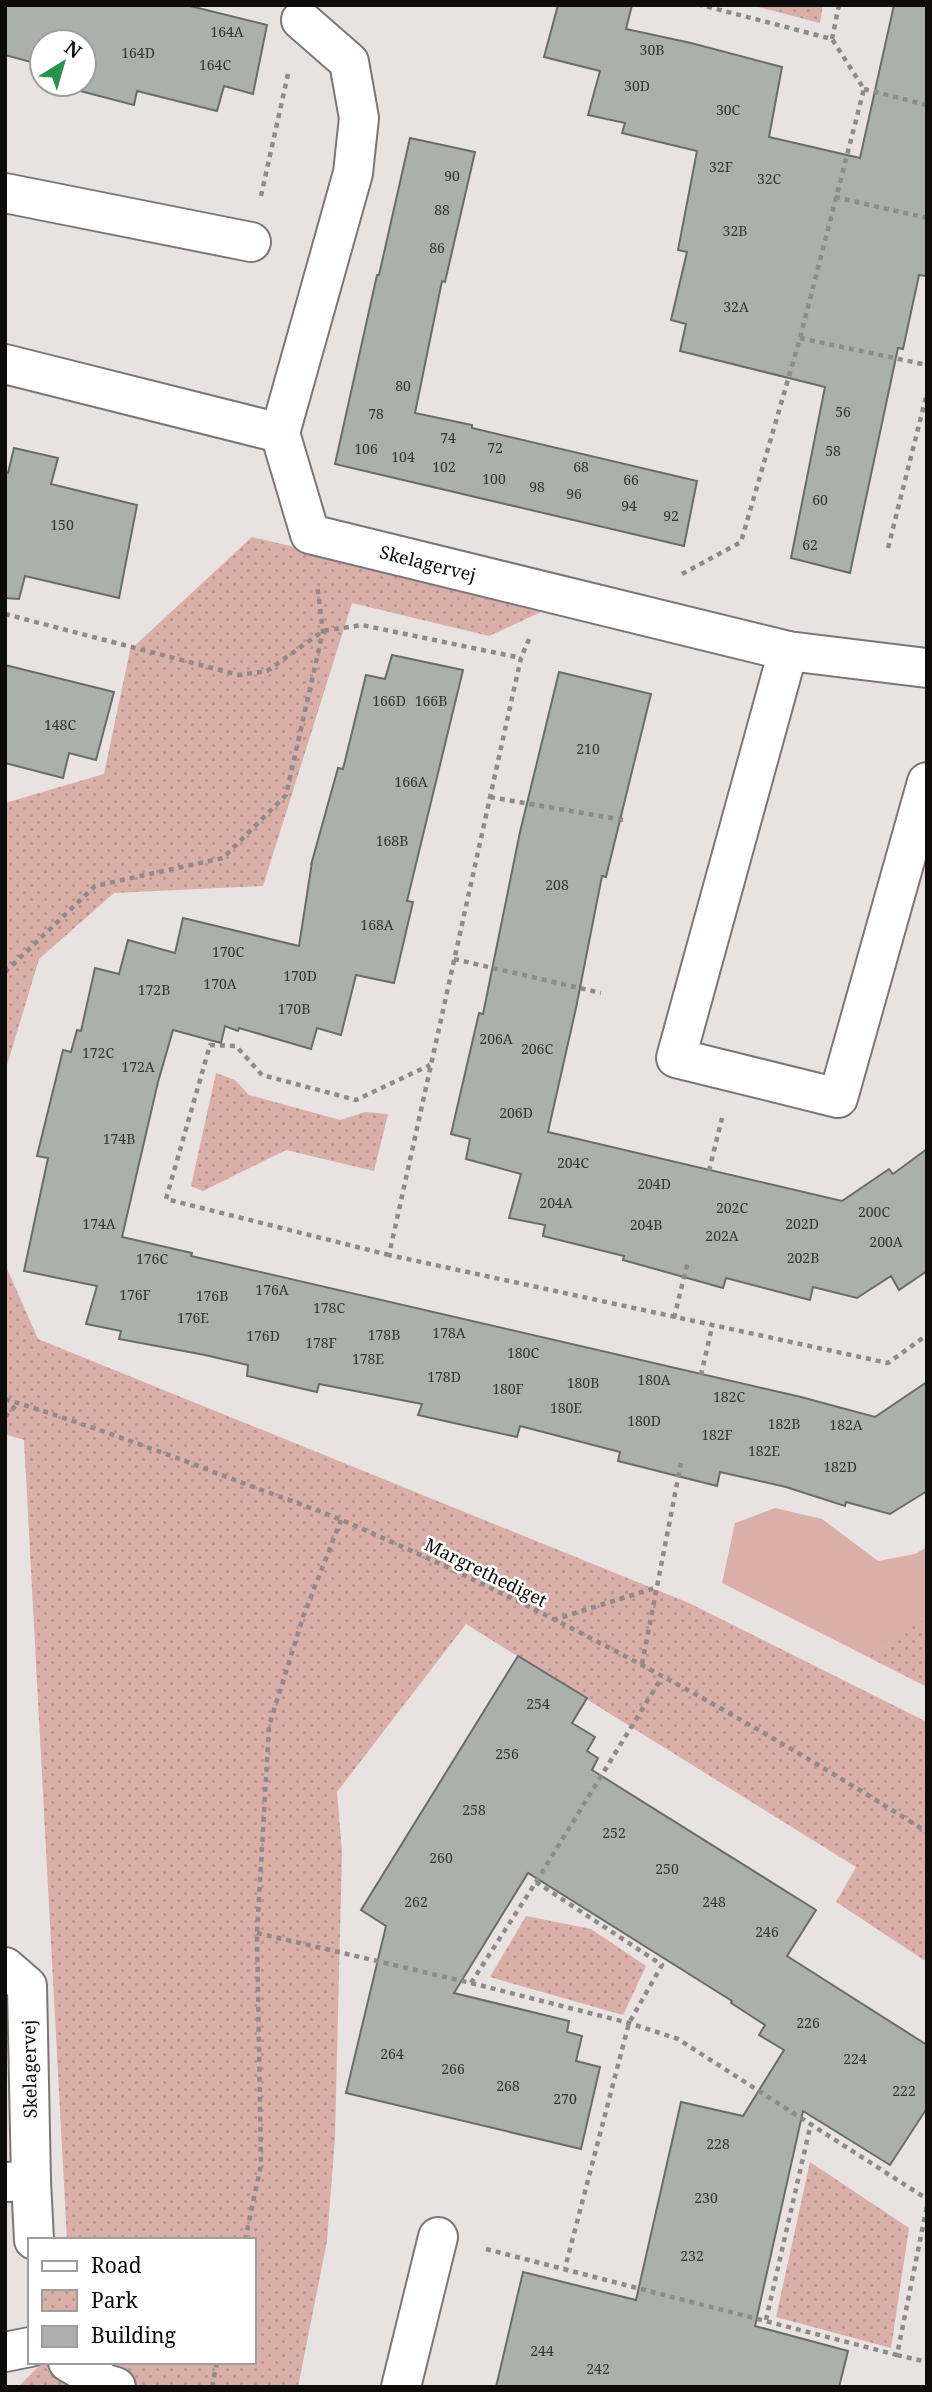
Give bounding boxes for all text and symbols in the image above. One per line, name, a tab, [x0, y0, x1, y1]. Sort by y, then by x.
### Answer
house number: 164A	[210, 22, 244, 41]
north arrow	[28, 28, 98, 98]
text: N	[59, 35, 87, 64]
house number: 30B	[640, 40, 664, 59]
house number: 164D	[121, 43, 155, 62]
house number: 164C	[199, 55, 231, 74]
house number: 30D	[624, 76, 650, 95]
house number: 30C	[716, 100, 741, 119]
house number: 32F	[709, 157, 733, 176]
house number: 90	[444, 166, 460, 185]
house number: 32C	[757, 169, 782, 188]
house number: 88	[434, 200, 450, 219]
house number: 32B	[723, 221, 747, 240]
house number: 86	[429, 238, 445, 257]
house number: 32A	[723, 297, 749, 316]
house number: 80	[395, 376, 411, 395]
house number: 56	[835, 402, 851, 421]
house number: 78	[368, 404, 384, 423]
house number: 74	[440, 428, 456, 447]
house number: 72	[487, 438, 503, 457]
house number: 106	[354, 439, 378, 458]
house number: 58	[825, 441, 841, 460]
house number: 104	[391, 447, 415, 466]
house number: 102	[432, 457, 456, 476]
house number: 68	[573, 457, 589, 476]
house number: 100	[482, 469, 506, 488]
house number: 66	[623, 470, 639, 489]
house number: 98	[529, 477, 545, 496]
house number: 96	[566, 484, 582, 503]
house number: 60	[812, 490, 828, 509]
house number: 94	[621, 496, 637, 515]
house number: 92	[663, 506, 679, 525]
house number: 150	[50, 515, 74, 534]
house number: 62	[802, 535, 818, 554]
street label: Skelagervej	[377, 539, 479, 587]
house number: 166D	[372, 691, 406, 710]
house number: 166B	[415, 691, 447, 710]
house number: 148C	[44, 715, 76, 734]
house number: 210	[576, 739, 600, 758]
house number: 166A	[394, 772, 428, 791]
house number: 168B	[376, 831, 408, 850]
house number: 208	[545, 875, 569, 894]
house number: 168A	[360, 915, 394, 934]
house number: 170C	[212, 942, 244, 961]
house number: 170D	[283, 966, 317, 985]
house number: 170A	[203, 974, 237, 993]
house number: 172B	[138, 980, 170, 999]
house number: 170B	[278, 999, 310, 1018]
house number: 206A	[479, 1029, 513, 1048]
house number: 206C	[521, 1039, 553, 1058]
house number: 172C	[82, 1043, 114, 1062]
house number: 172A	[121, 1057, 155, 1076]
house number: 206D	[499, 1103, 533, 1122]
house number: 174B	[103, 1129, 135, 1148]
house number: 204C	[557, 1153, 589, 1172]
house number: 204D	[637, 1174, 671, 1193]
house number: 204A	[539, 1193, 573, 1212]
house number: 202C	[716, 1198, 748, 1217]
house number: 200C	[858, 1202, 890, 1221]
house number: 174A	[82, 1214, 116, 1233]
house number: 202D	[785, 1214, 819, 1233]
house number: 204B	[630, 1215, 662, 1234]
house number: 202A	[705, 1226, 739, 1245]
house number: 200A	[869, 1232, 903, 1251]
house number: 202B	[787, 1248, 819, 1267]
house number: 176C	[136, 1249, 168, 1268]
house number: 176A	[255, 1280, 289, 1299]
house number: 176F	[119, 1285, 151, 1304]
house number: 176B	[196, 1286, 228, 1305]
house number: 178C	[313, 1298, 345, 1317]
house number: 176E	[177, 1308, 209, 1327]
house number: 178A	[432, 1323, 466, 1342]
house number: 178B	[368, 1325, 400, 1344]
house number: 176D	[246, 1326, 280, 1345]
house number: 178F	[305, 1333, 337, 1352]
house number: 180C	[507, 1343, 539, 1362]
house number: 178E	[352, 1349, 384, 1368]
house number: 178D	[427, 1367, 461, 1386]
house number: 180A	[637, 1370, 671, 1389]
house number: 180B	[567, 1373, 599, 1392]
house number: 180F	[492, 1379, 524, 1398]
house number: 182C	[713, 1387, 745, 1406]
house number: 180E	[550, 1398, 582, 1417]
house number: 180D	[627, 1411, 661, 1430]
house number: 182B	[768, 1414, 800, 1433]
house number: 182A	[829, 1415, 863, 1434]
house number: 182F	[701, 1425, 733, 1444]
house number: 182E	[748, 1441, 780, 1460]
house number: 182D	[823, 1457, 857, 1476]
street label: Margrethediget	[421, 1532, 551, 1612]
house number: 254	[526, 1694, 550, 1713]
house number: 256	[495, 1744, 519, 1763]
house number: 258	[462, 1800, 486, 1819]
house number: 252	[602, 1823, 626, 1842]
house number: 260	[429, 1848, 453, 1867]
house number: 250	[655, 1859, 679, 1878]
house number: 262	[404, 1892, 428, 1911]
house number: 248	[702, 1892, 726, 1911]
house number: 246	[755, 1922, 779, 1941]
house number: 226	[796, 2013, 820, 2032]
street label: Skelagervej	[16, 2020, 42, 2118]
house number: 264	[380, 2044, 404, 2063]
house number: 224	[843, 2049, 867, 2068]
house number: 266	[441, 2059, 465, 2078]
house number: 268	[496, 2076, 520, 2095]
house number: 222	[892, 2081, 916, 2100]
house number: 270	[553, 2089, 577, 2108]
house number: 228	[706, 2134, 730, 2153]
house number: 230	[694, 2188, 718, 2207]
legend	[28, 2238, 256, 2364]
house number: 232	[680, 2246, 704, 2265]
text: Road	[91, 2251, 142, 2279]
text: Park	[91, 2286, 138, 2314]
text: Building	[91, 2321, 176, 2349]
house number: 244	[530, 2341, 554, 2360]
house number: 242	[586, 2359, 610, 2378]

